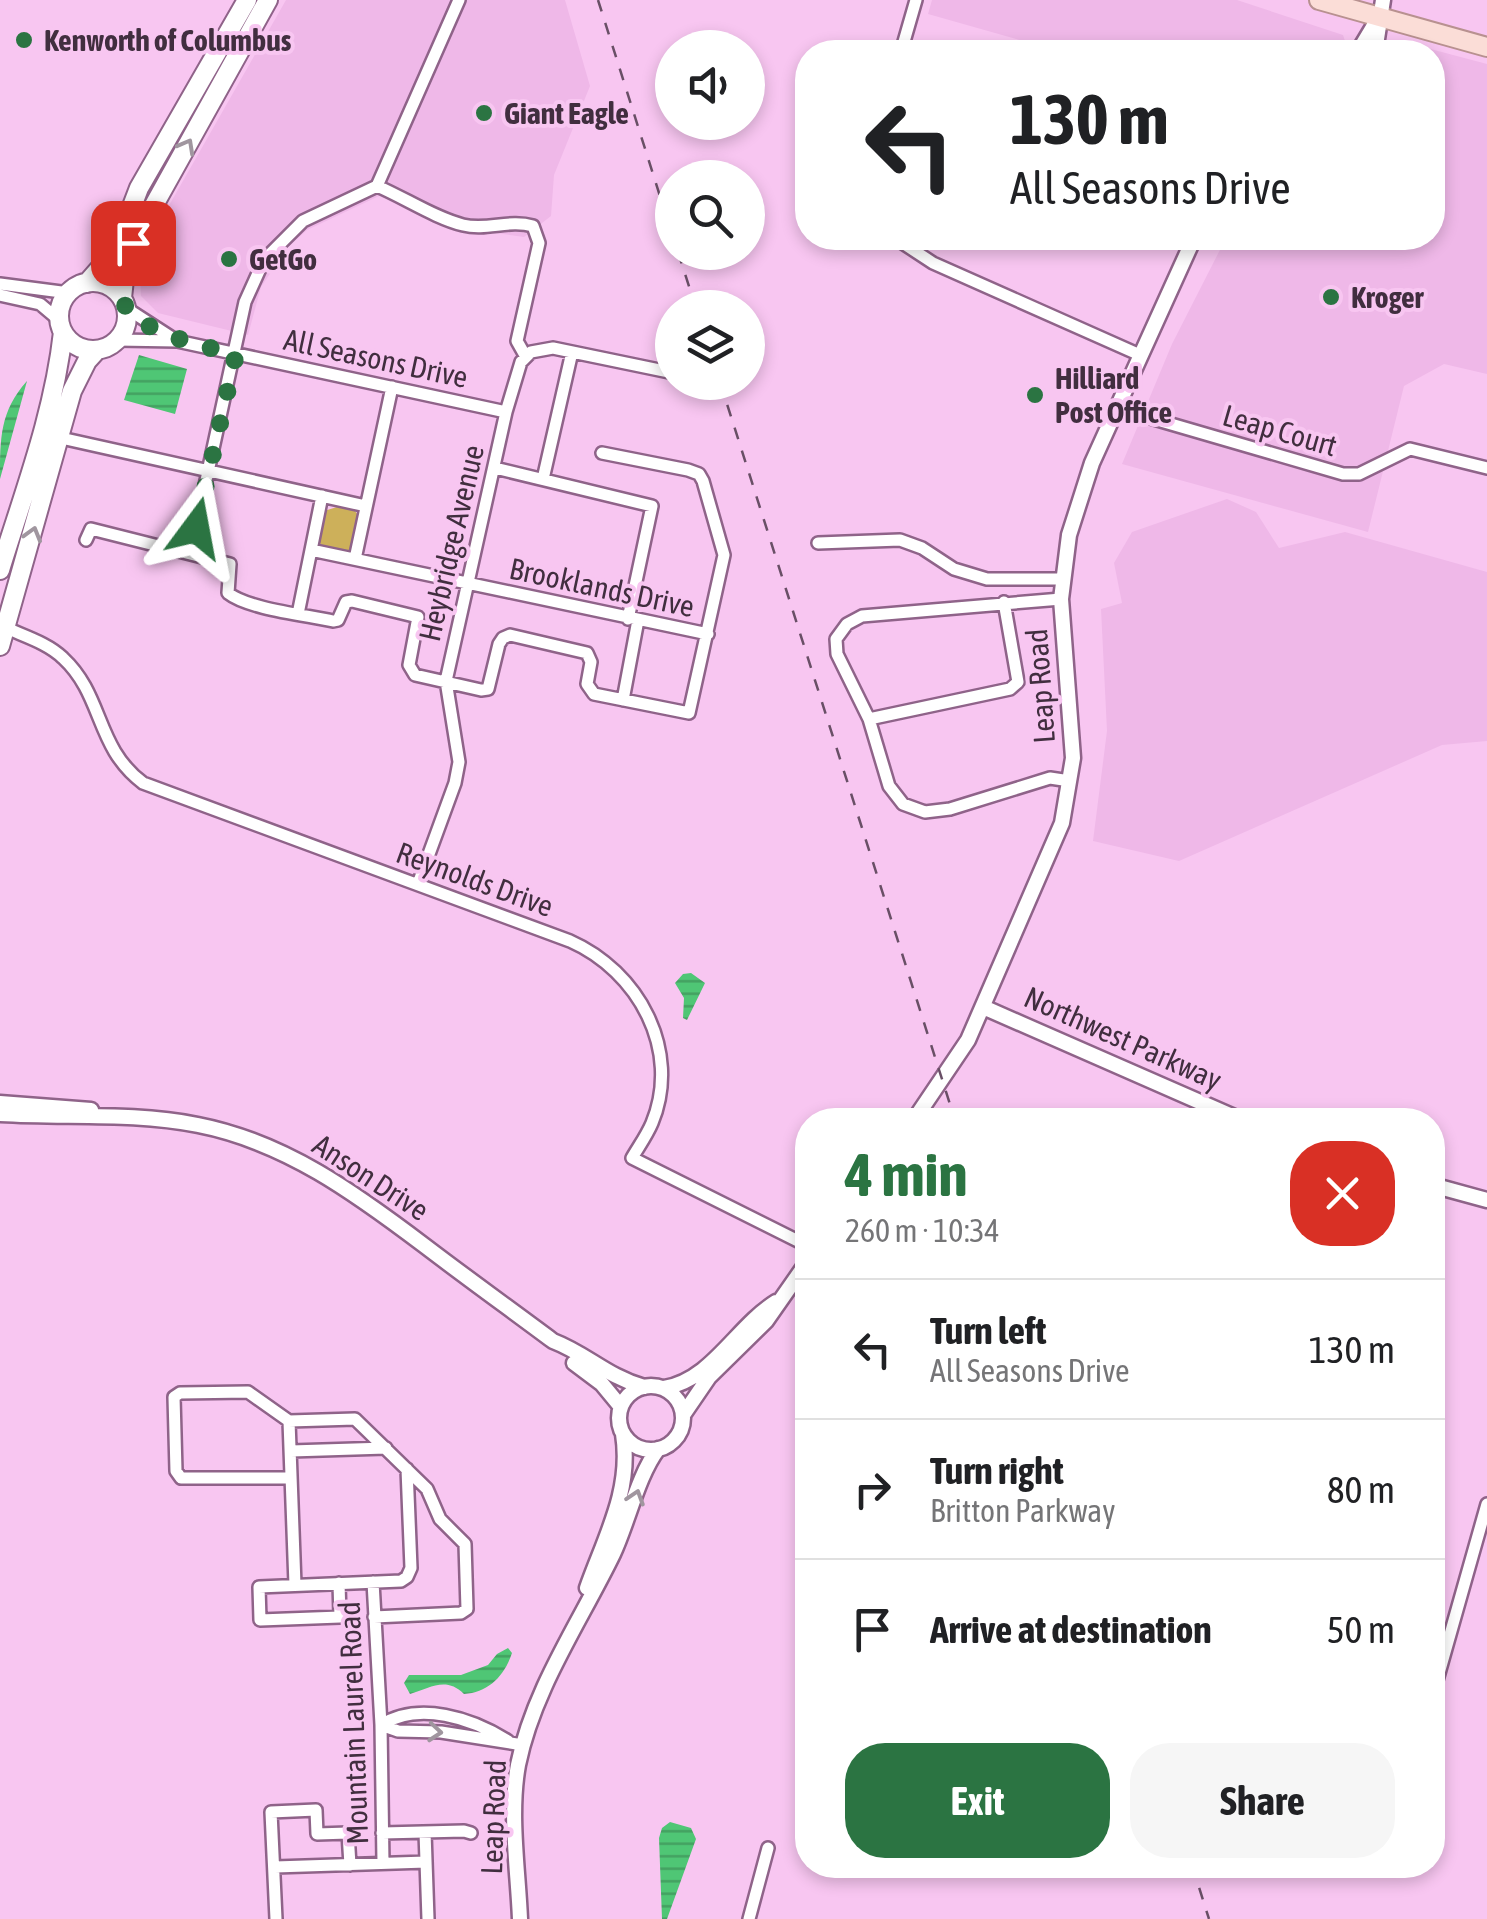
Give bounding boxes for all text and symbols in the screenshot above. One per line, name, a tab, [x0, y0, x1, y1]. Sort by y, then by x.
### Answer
place label: Kenworth of Columbus	[44, 23, 292, 57]
marker: Kenworth of Columbus	[13, 29, 35, 51]
map controls	[655, 30, 765, 400]
button: sound	[655, 30, 765, 140]
text: 130 m	[1010, 79, 1169, 159]
icon: left	[845, 80, 975, 210]
place label: Giant Eagle	[504, 96, 629, 130]
marker: Giant Eagle	[473, 102, 495, 124]
one-way arrow	[174, 138, 194, 156]
button: search	[655, 160, 765, 270]
text: All Seasons Drive	[1010, 162, 1291, 214]
pin	[91, 201, 176, 286]
icon: arrive	[106, 216, 161, 271]
place label: GetGo	[249, 242, 317, 276]
marker: GetGo	[218, 248, 240, 270]
place label: Kroger	[1351, 280, 1425, 314]
marker: Kroger	[1320, 286, 1342, 308]
button: layers	[655, 290, 765, 400]
street label: All Seasons Drive	[281, 322, 471, 394]
place label: Hilliard Post Office	[1055, 361, 1172, 429]
marker: Hilliard Post Office	[1024, 384, 1046, 406]
street label: Leap Court	[1219, 398, 1341, 462]
street label: Heybridge Avenue	[412, 442, 490, 644]
position arrow	[144, 476, 248, 580]
one-way arrow	[21, 526, 42, 544]
street label: Brooklands Drive	[506, 551, 698, 623]
street label: Leap Road	[1019, 628, 1061, 744]
street label: Reynolds Drive	[392, 835, 558, 923]
street label: Northwest Parkway	[1019, 979, 1227, 1097]
street label: Anson Drive	[307, 1127, 435, 1227]
text: 4 min	[845, 1140, 968, 1209]
button: close	[1290, 1141, 1395, 1246]
text: 260 m · 10:34	[845, 1212, 1000, 1249]
text: Turn left	[930, 1309, 1046, 1352]
icon: left	[845, 1322, 900, 1377]
text: 130 m	[1309, 1328, 1395, 1371]
text: All Seasons Drive	[930, 1352, 1130, 1389]
text: Turn right	[930, 1449, 1064, 1492]
icon: right	[845, 1462, 900, 1517]
text: 80 m	[1327, 1468, 1395, 1511]
one-way arrow	[625, 1490, 645, 1507]
text: Britton Parkway	[930, 1492, 1115, 1529]
street label: Mountain Laurel Road	[332, 1601, 374, 1845]
icon: arrive	[845, 1602, 900, 1657]
text: Arrive at destination	[930, 1608, 1212, 1651]
text: 50 m	[1327, 1608, 1395, 1651]
one-way arrow	[428, 1721, 444, 1742]
button: Exit	[845, 1743, 1110, 1858]
button: Share	[1130, 1743, 1395, 1858]
street label: Leap Road	[474, 1759, 512, 1875]

